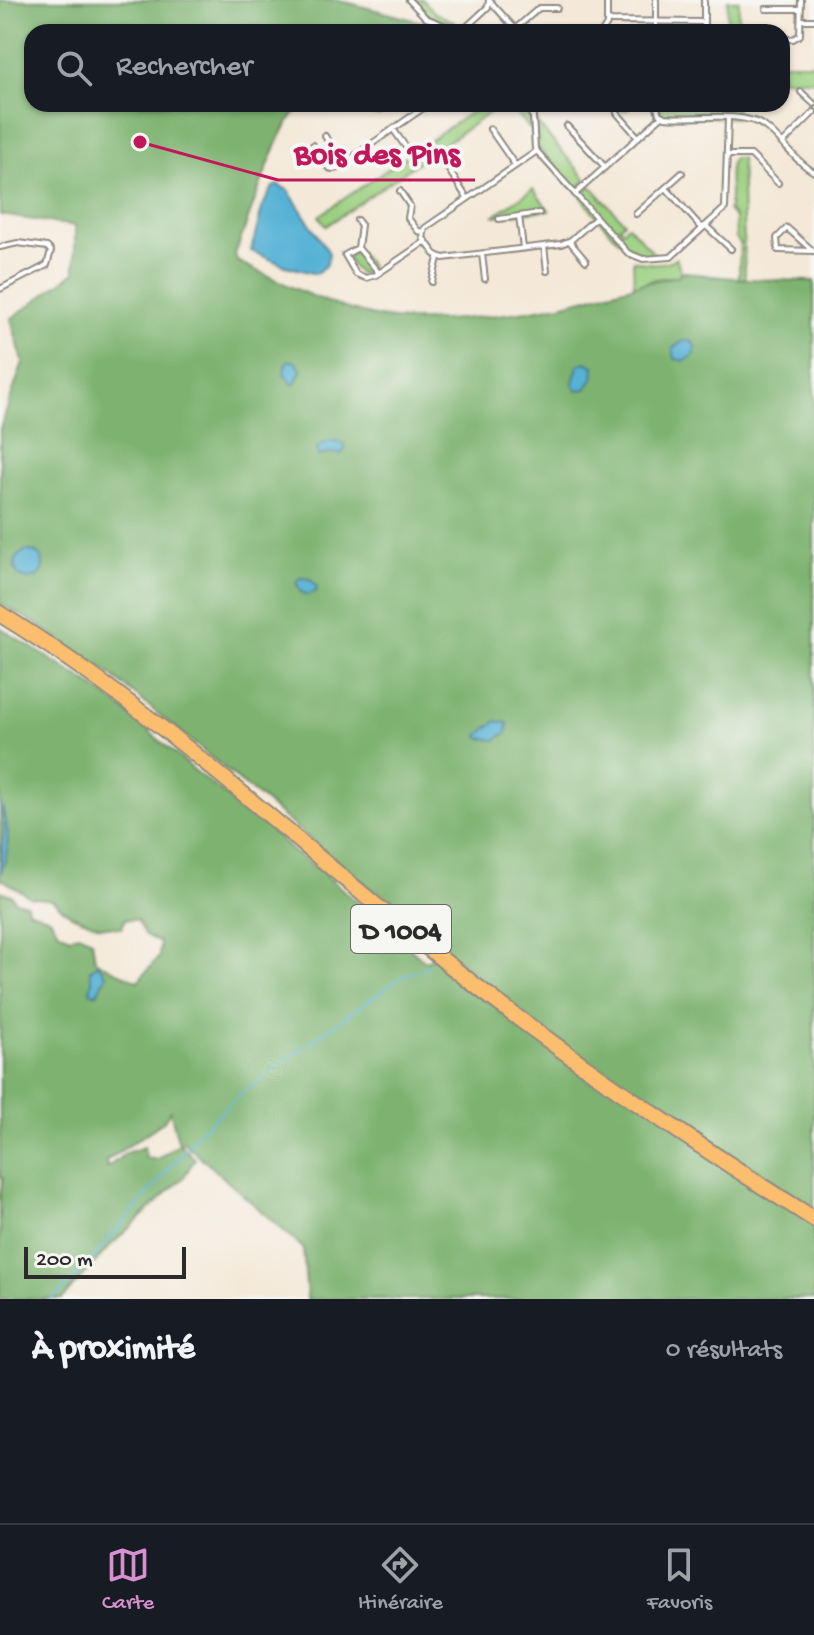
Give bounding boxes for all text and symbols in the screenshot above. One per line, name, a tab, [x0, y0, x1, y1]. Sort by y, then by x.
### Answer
search box	[24, 24, 790, 112]
icon: search	[52, 46, 96, 90]
text: Rechercher	[116, 51, 252, 86]
callout: Bois des Pins	[278, 124, 475, 180]
text: Bois des Pins	[293, 138, 462, 176]
road number: D 1004	[351, 905, 451, 953]
scale bar	[24, 1243, 186, 1279]
text: 200 m	[36, 1248, 93, 1274]
text: À proximité	[32, 1331, 195, 1371]
text: 0 résultats	[666, 1336, 782, 1367]
tab: Carte	[102, 1543, 154, 1617]
tab: Itinéraire	[358, 1543, 443, 1617]
tab: Favoris	[647, 1543, 712, 1617]

